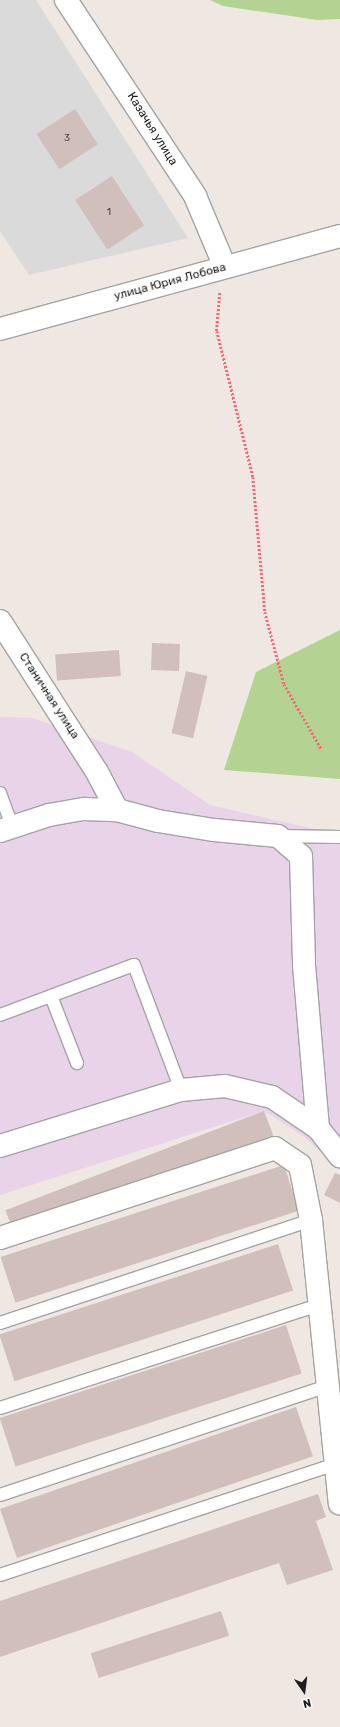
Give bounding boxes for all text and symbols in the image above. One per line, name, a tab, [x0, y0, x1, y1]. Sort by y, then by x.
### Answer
street label: Казачья улица	[124, 90, 180, 168]
house number: 3	[64, 133, 70, 145]
house number: 1	[107, 207, 111, 219]
street label: улица Юрия Лобова	[112, 260, 228, 304]
street label: Станичная улица	[16, 650, 82, 742]
north arrow	[284, 1671, 324, 1711]
text: N	[302, 1696, 312, 1710]

